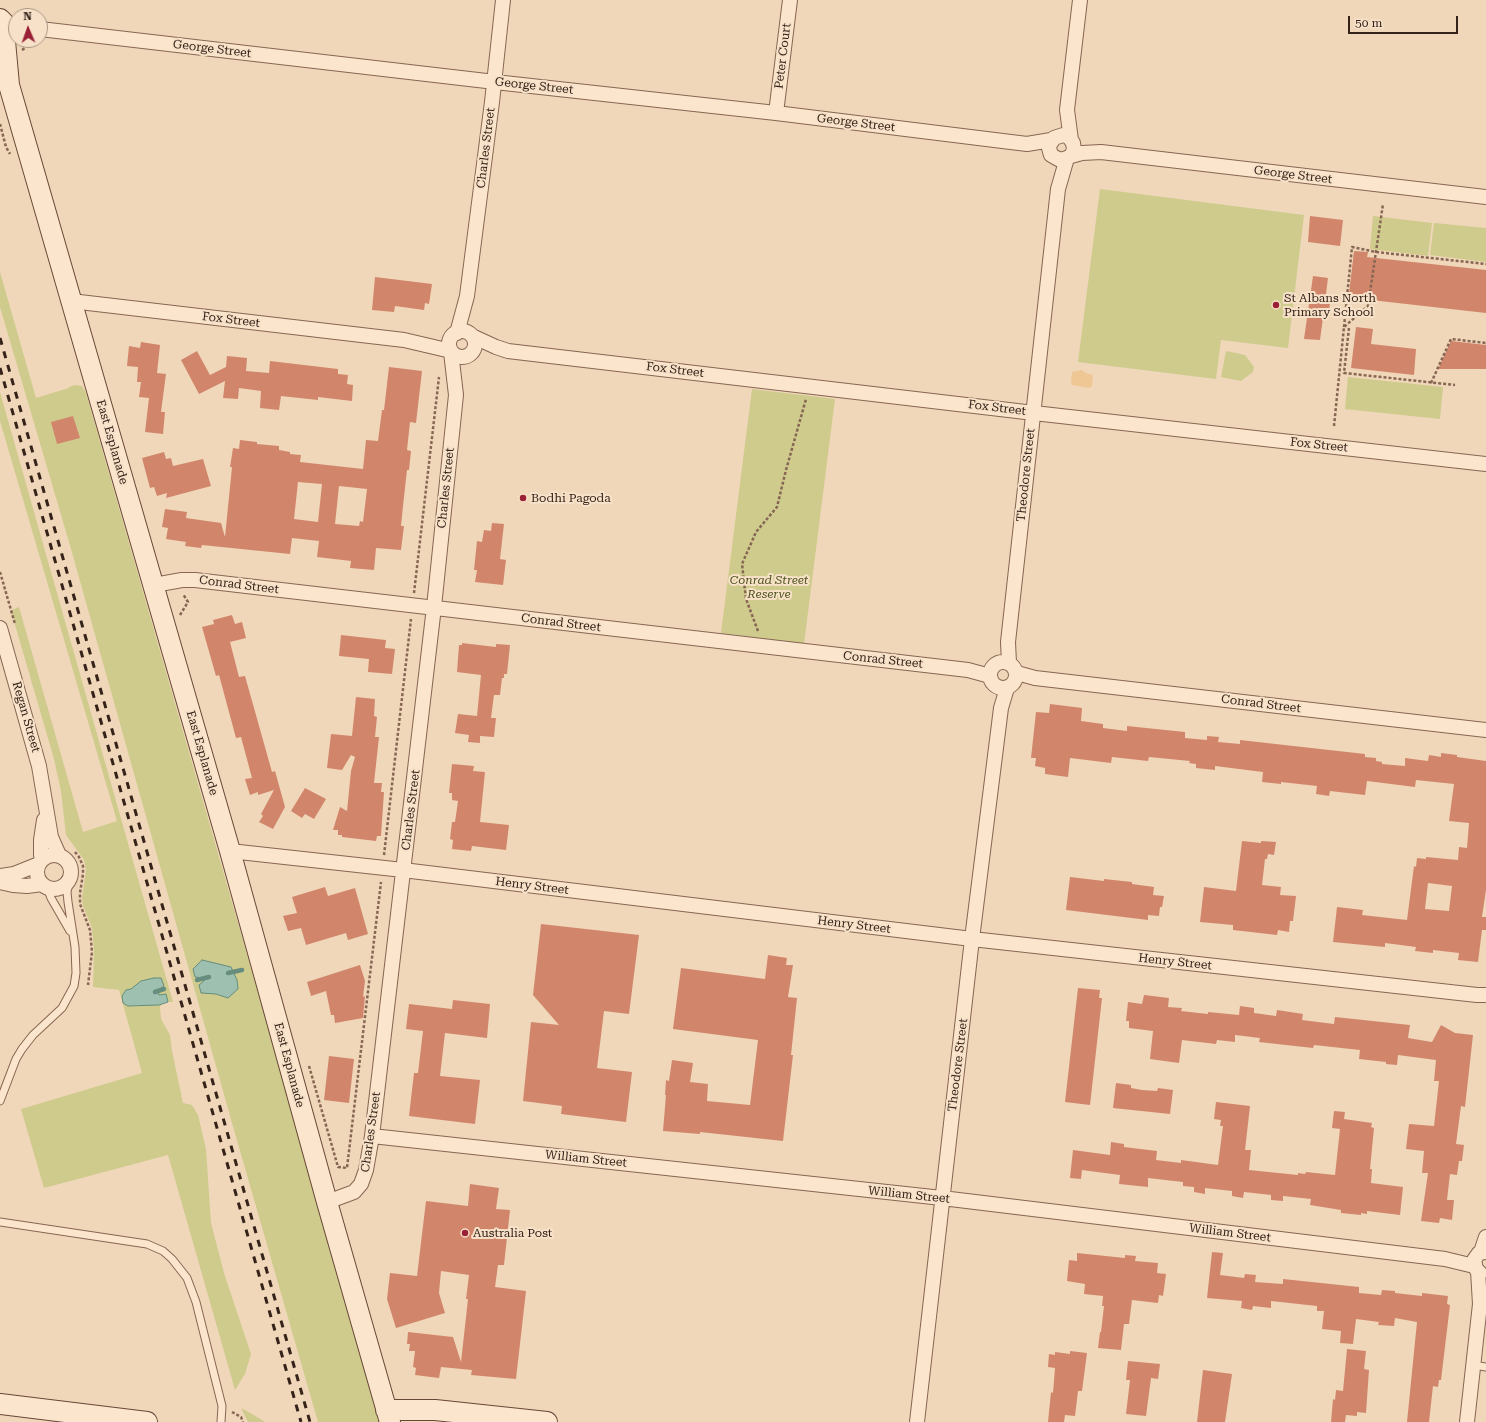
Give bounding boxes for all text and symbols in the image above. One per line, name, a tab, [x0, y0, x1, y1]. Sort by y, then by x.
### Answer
north arrow	[8, 8, 48, 48]
scale bar	[1350, 8, 1460, 34]
text: N	[23, 10, 32, 23]
text: 50 m	[1355, 16, 1382, 30]
street label: Peter Court	[772, 22, 794, 90]
street label: George Street	[172, 37, 252, 61]
street label: George Street	[494, 75, 574, 97]
street label: Charles Street	[474, 107, 498, 189]
street label: George Street	[816, 111, 896, 135]
street label: George Street	[1253, 163, 1333, 187]
place label: St Albans North Primary School	[1284, 291, 1376, 319]
marker: St Albans North Primary School	[1271, 300, 1281, 310]
street label: Fox Street	[201, 309, 261, 331]
street label: Fox Street	[645, 359, 705, 381]
street label: Fox Street	[967, 397, 1027, 419]
street label: East Esplanade	[93, 398, 131, 486]
street label: Theodore Street	[1014, 428, 1038, 522]
street label: Fox Street	[1289, 435, 1349, 455]
street label: Charles Street	[435, 447, 457, 529]
place label: Bodhi Pagoda	[531, 491, 611, 505]
marker: Bodhi Pagoda	[518, 493, 528, 503]
street label: Conrad Street	[198, 573, 280, 597]
park label: Conrad Street Reserve	[730, 573, 808, 601]
street label: Conrad Street	[520, 611, 602, 635]
street label: Conrad Street	[842, 649, 924, 671]
street label: Regan Street	[9, 680, 43, 754]
street label: Conrad Street	[1220, 692, 1302, 716]
street label: East Esplanade	[183, 709, 221, 797]
street label: Charles Street	[399, 769, 423, 851]
street label: Henry Street	[494, 874, 570, 898]
street label: Henry Street	[816, 913, 892, 937]
street label: Henry Street	[1137, 951, 1213, 973]
street label: Theodore Street	[945, 1018, 971, 1112]
street label: East Esplanade	[271, 1021, 307, 1109]
street label: Charles Street	[358, 1091, 384, 1173]
street label: William Street	[544, 1148, 628, 1170]
street label: William Street	[867, 1184, 951, 1206]
street label: William Street	[1188, 1221, 1272, 1245]
place label: Australia Post	[473, 1226, 552, 1240]
marker: Australia Post	[460, 1228, 470, 1238]

